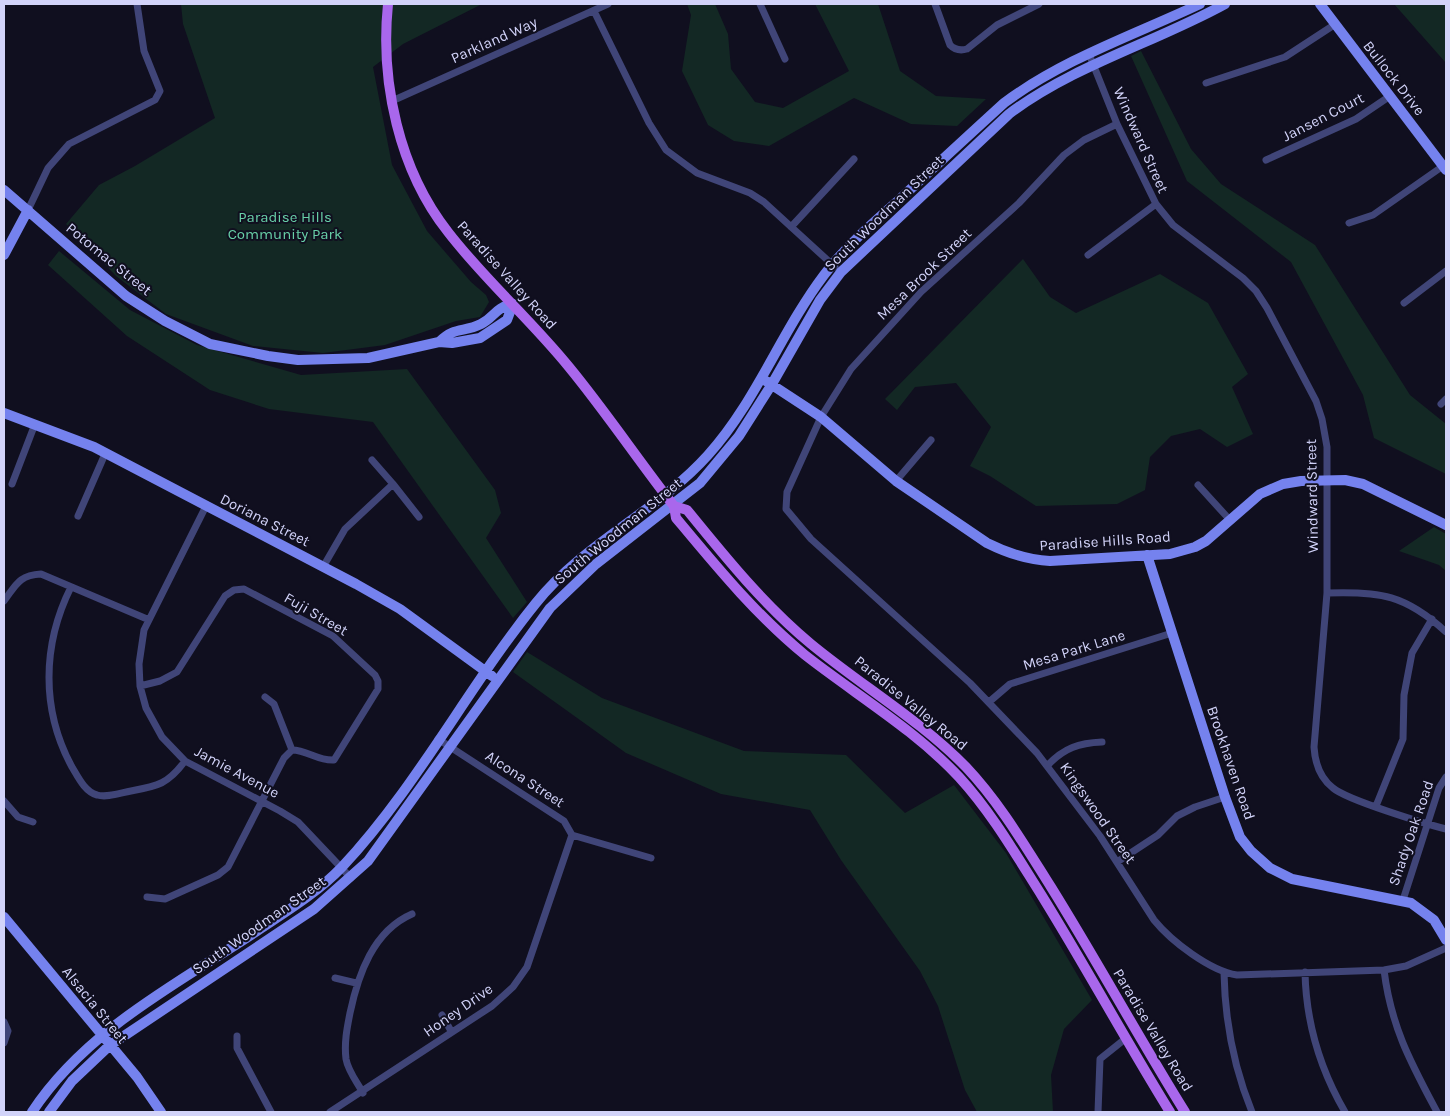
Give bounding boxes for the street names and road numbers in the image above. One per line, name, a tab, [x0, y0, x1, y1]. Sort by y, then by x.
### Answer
street label: Parkland Way	[448, 13, 540, 67]
street label: Bullock Drive	[1359, 37, 1429, 119]
street label: Windward Street	[1110, 84, 1173, 196]
street label: Jansen Court	[1279, 89, 1367, 145]
street label: South Woodman Street	[821, 151, 948, 275]
street label: Paradise Valley Road	[453, 217, 561, 333]
street label: Potomac Street	[62, 219, 156, 299]
street label: Mesa Brook Street	[873, 224, 975, 324]
street label: Windward Street	[1302, 439, 1322, 553]
street label: South Woodman Street	[551, 474, 686, 588]
street label: Doriana Street	[217, 490, 313, 550]
street label: Paradise Hills Road	[1039, 527, 1171, 555]
street label: Fuji Street	[281, 589, 351, 640]
street label: Mesa Park Lane	[1021, 626, 1127, 674]
street label: Paradise Valley Road	[851, 652, 971, 754]
street label: Brookhaven Road	[1203, 704, 1259, 822]
street label: Jamie Avenue	[192, 742, 282, 802]
street label: Alcona Street	[482, 747, 568, 811]
street label: Kingswood Street	[1056, 759, 1140, 868]
street label: Shady Oak Road	[1385, 778, 1437, 888]
street label: South Woodman Street	[189, 872, 330, 978]
street label: Alsacia Street	[58, 963, 132, 1048]
street label: Paradise Valley Road	[1109, 965, 1197, 1095]
street label: Honey Drive	[420, 980, 496, 1040]

